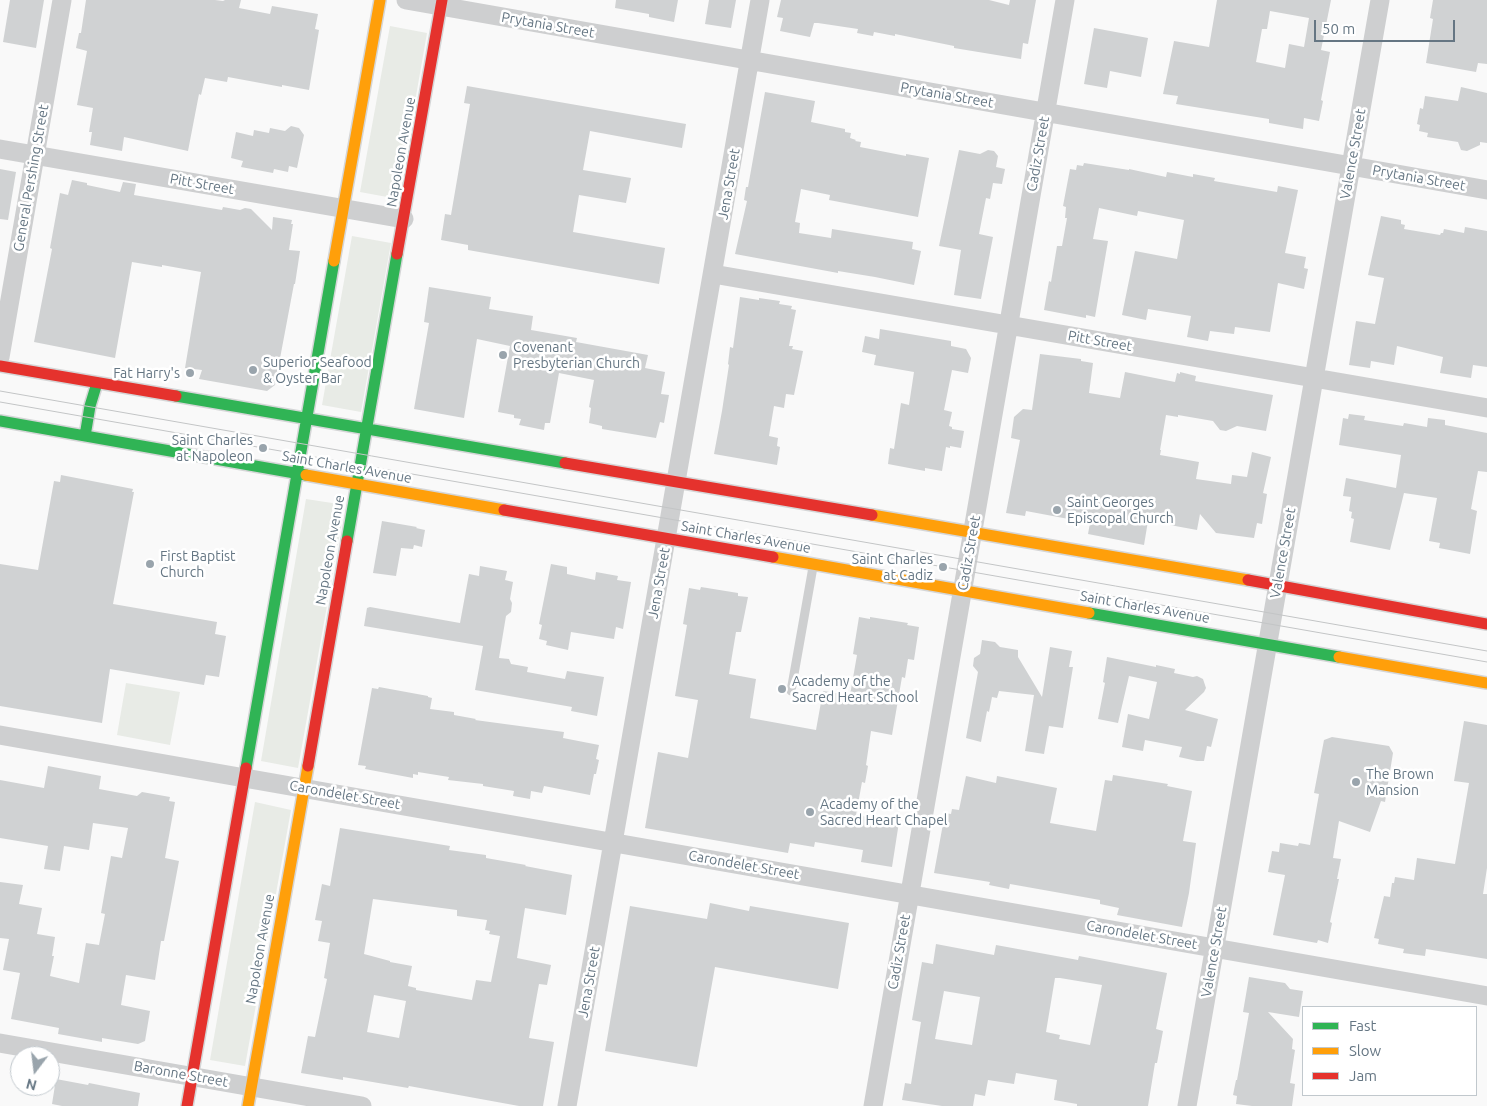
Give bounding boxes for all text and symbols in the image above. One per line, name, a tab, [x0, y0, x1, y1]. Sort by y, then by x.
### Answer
street label: Prytania Street	[500, 9, 596, 41]
scale bar	[1317, 10, 1458, 42]
text: 50 m	[1322, 20, 1355, 37]
street label: Prytania Street	[899, 79, 995, 111]
street label: Napoleon Avenue	[383, 96, 419, 208]
street label: General Pershing Street	[10, 103, 52, 253]
street label: Valence Street	[1337, 107, 1369, 201]
street label: Cadiz Street	[1023, 115, 1053, 193]
street label: Jena Street	[714, 147, 744, 221]
street label: Prytania Street	[1371, 162, 1467, 194]
street label: Pitt Street	[168, 170, 236, 198]
street label: Pitt Street	[1066, 327, 1134, 355]
place label: Covenant Presbyterian Church	[513, 339, 640, 372]
marker: Covenant Presbyterian Church	[497, 349, 509, 361]
place label: Superior Seafood & Oyster Bar	[263, 354, 372, 387]
marker: Superior Seafood & Oyster Bar	[247, 364, 259, 376]
place label: Fat Harry's	[113, 365, 180, 381]
marker: Fat Harry's	[184, 367, 196, 379]
place label: Saint Charles at Napoleon	[172, 432, 253, 464]
marker: Saint Charles at Napoleon	[257, 442, 269, 454]
street label: Saint Charles Avenue	[281, 447, 413, 487]
street label: Napoleon Avenue	[312, 494, 348, 606]
place label: Saint Georges Episcopal Church	[1067, 494, 1174, 526]
marker: Saint Georges Episcopal Church	[1051, 504, 1063, 516]
street label: Valence Street	[1267, 506, 1299, 600]
street label: Cadiz Street	[954, 514, 984, 592]
street label: Saint Charles Avenue	[680, 517, 812, 557]
street label: Jena Street	[644, 546, 674, 620]
place label: First Baptist Church	[160, 548, 236, 580]
place label: Saint Charles at Cadiz	[852, 551, 933, 584]
marker: First Baptist Church	[144, 558, 156, 570]
marker: Saint Charles at Cadiz	[937, 561, 949, 573]
street label: Saint Charles Avenue	[1079, 587, 1211, 627]
place label: Academy of the Sacred Heart School	[792, 673, 918, 706]
marker: Academy of the Sacred Heart School	[776, 683, 788, 695]
place label: The Brown Mansion	[1366, 766, 1434, 799]
marker: The Brown Mansion	[1350, 776, 1362, 788]
street label: Carondelet Street	[288, 777, 402, 813]
place label: Academy of the Sacred Heart Chapel	[820, 796, 948, 829]
marker: Academy of the Sacred Heart Chapel	[804, 806, 816, 818]
street label: Carondelet Street	[687, 847, 801, 883]
street label: Napoleon Avenue	[242, 893, 278, 1005]
street label: Valence Street	[1198, 905, 1230, 999]
street label: Cadiz Street	[884, 913, 914, 991]
street label: Carondelet Street	[1085, 917, 1199, 953]
street label: Jena Street	[574, 945, 604, 1019]
legend	[1302, 1006, 1477, 1096]
text: Fast	[1349, 1017, 1376, 1034]
text: Slow	[1349, 1042, 1381, 1059]
north arrow	[10, 1046, 60, 1096]
street label: Baronne Street	[132, 1057, 230, 1091]
text: Jam	[1349, 1067, 1377, 1084]
text: N	[24, 1075, 39, 1094]

